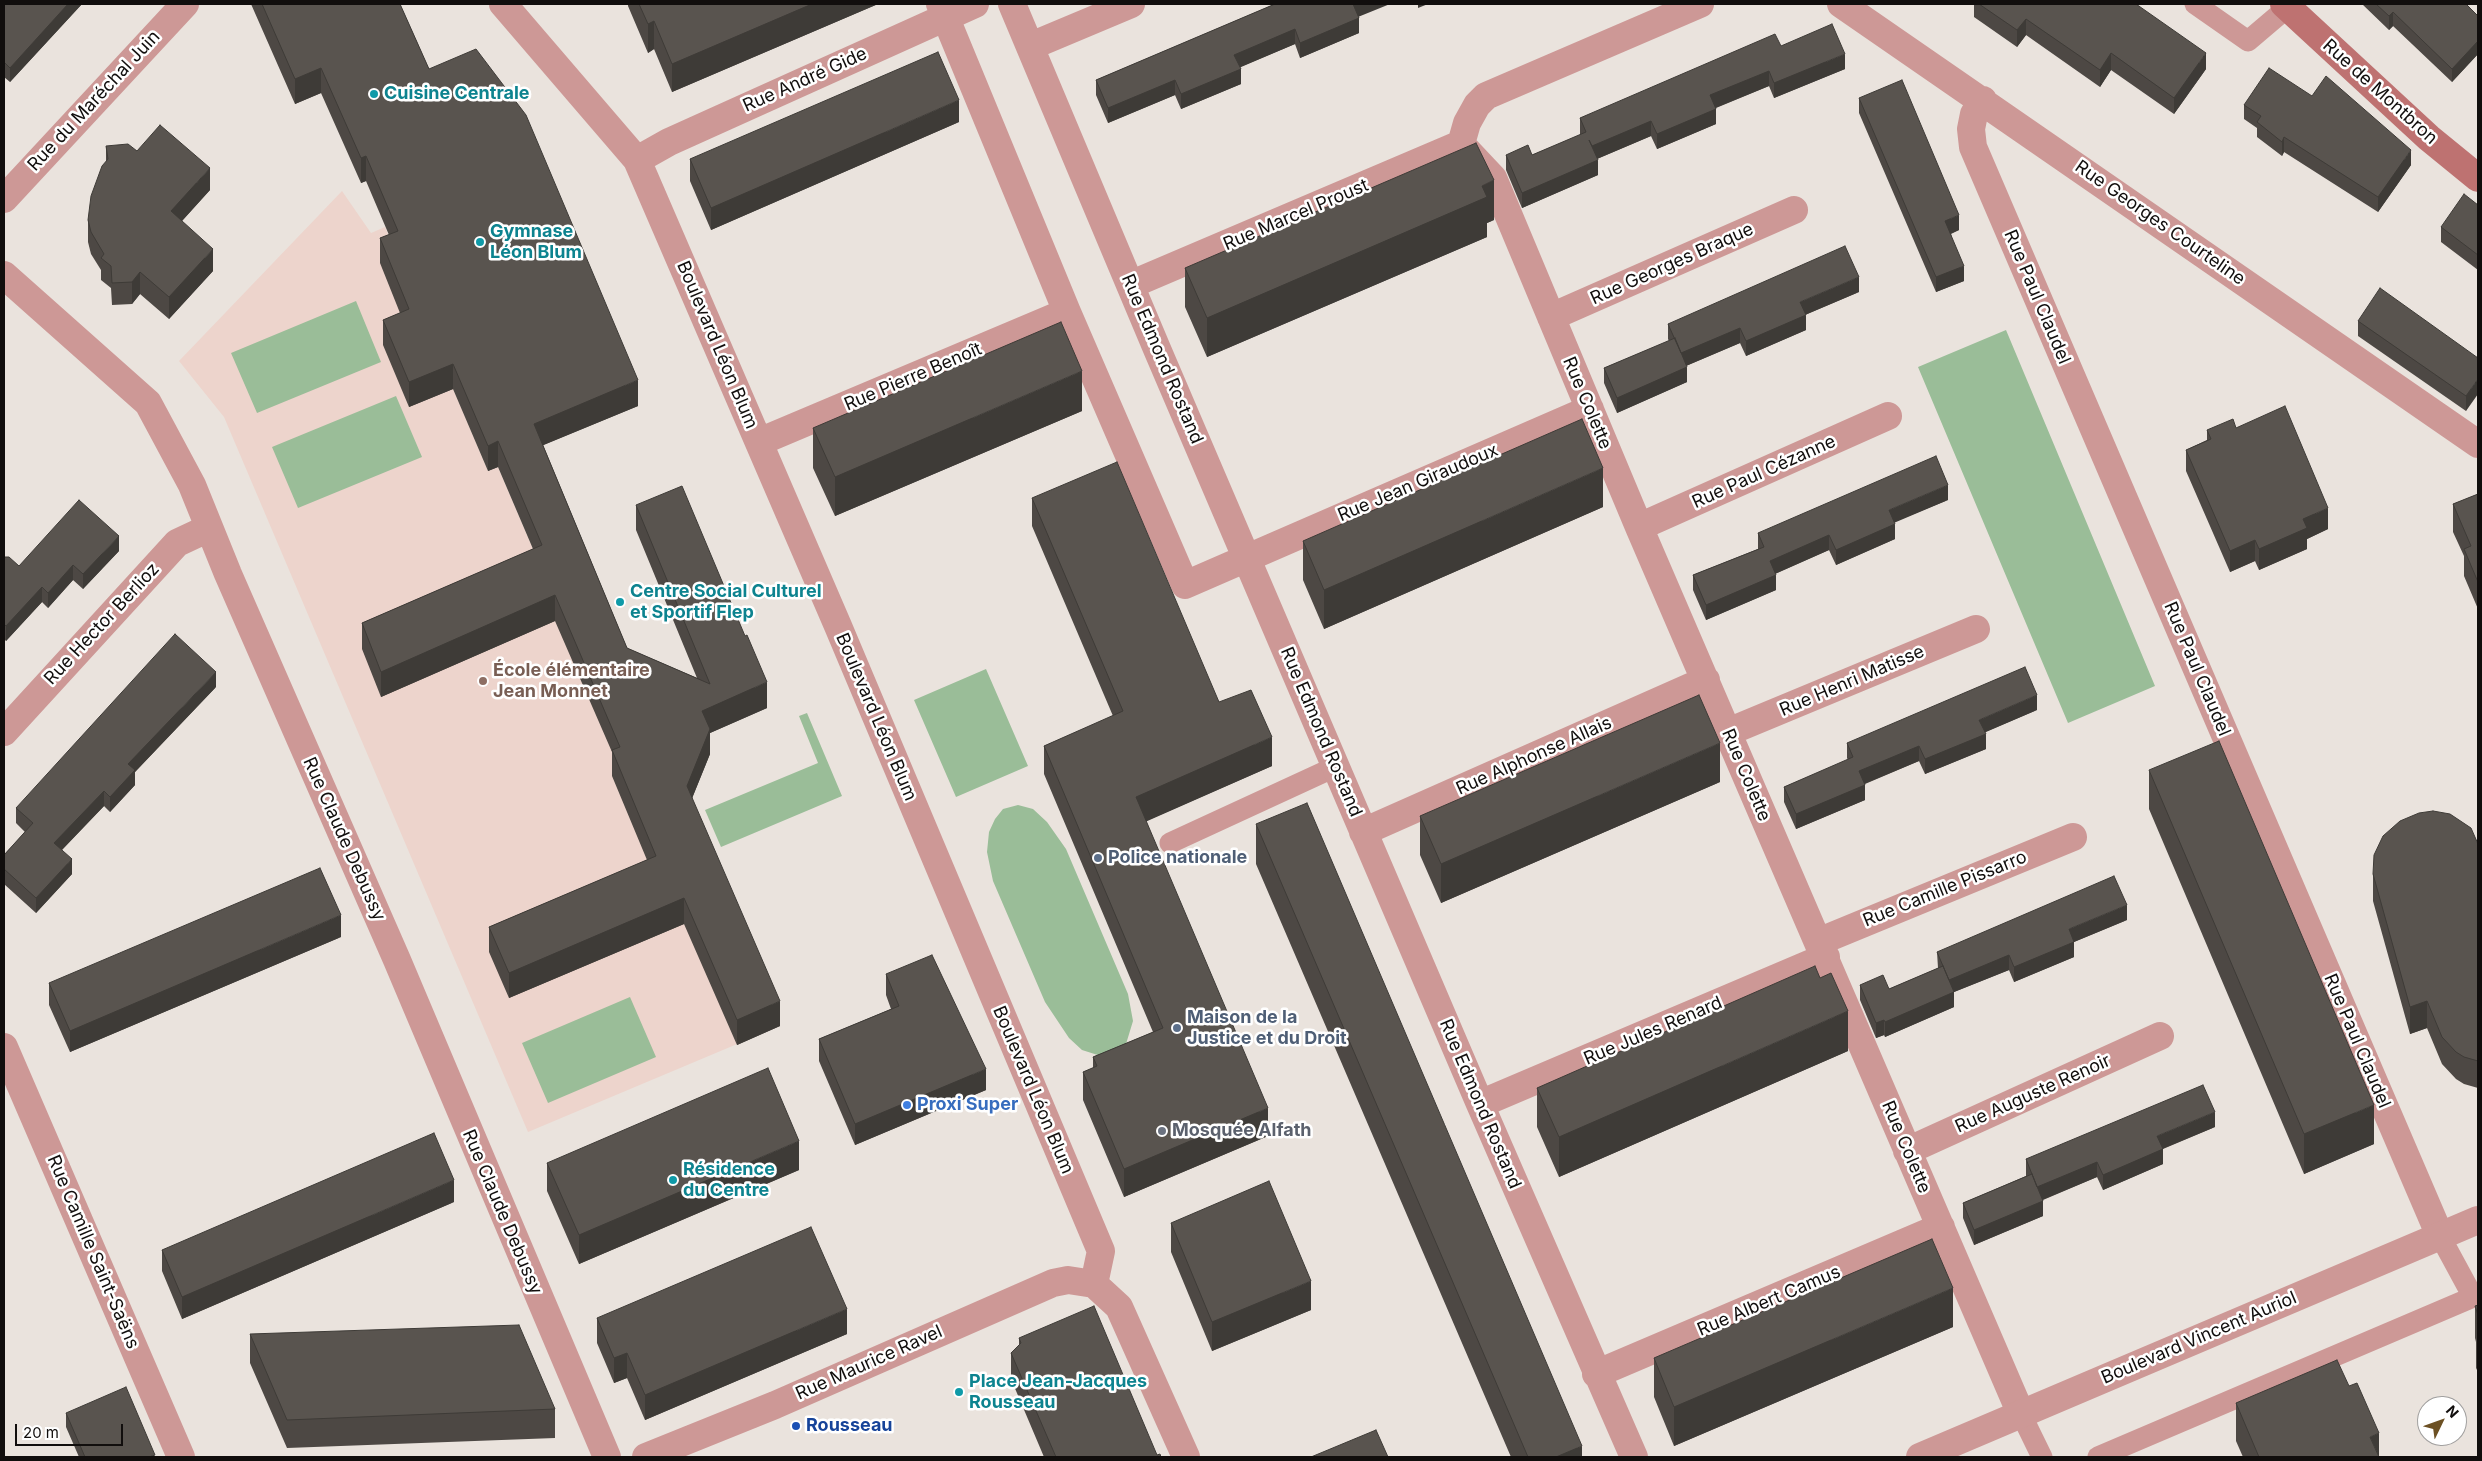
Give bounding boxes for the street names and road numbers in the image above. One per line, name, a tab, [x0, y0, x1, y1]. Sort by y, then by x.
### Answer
street label: Rue du Maréchal Juin	[23, 26, 165, 176]
street label: Rue de Montbron	[2318, 35, 2442, 149]
street label: Rue André Gide	[740, 43, 870, 117]
street label: Rue Georges Courteline	[2071, 156, 2249, 290]
street label: Rue Marcel Proust	[1220, 175, 1372, 255]
street label: Rue Georges Braque	[1587, 218, 1757, 310]
street label: Rue Paul Claudel	[1999, 227, 2075, 367]
street label: Boulevard Léon Blum	[672, 258, 762, 432]
street label: Rue Edmond Rostand	[1116, 271, 1208, 447]
street label: Rue Pierre Benoît	[841, 338, 985, 416]
street label: Rue Colette	[1558, 354, 1616, 452]
street label: Rue Paul Cézanne	[1689, 431, 1839, 513]
street label: Rue Jean Giraudoux	[1335, 439, 1501, 527]
street label: Rue Hector Berlioz	[40, 559, 164, 689]
street label: Rue Paul Claudel	[2159, 599, 2235, 739]
street label: Boulevard Léon Blum	[831, 630, 921, 804]
street label: Rue Henri Matisse	[1776, 641, 1928, 721]
street label: Rue Edmond Rostand	[1275, 644, 1367, 820]
street label: Rue Alphonse Allais	[1453, 712, 1615, 800]
street label: Rue Colette	[1717, 726, 1775, 824]
street label: Rue Claude Debussy	[298, 754, 390, 924]
street label: Rue Camille Pissarro	[1860, 846, 2030, 932]
street label: Rue Paul Claudel	[2319, 971, 2395, 1111]
street label: Rue Jules Renard	[1581, 992, 1725, 1070]
street label: Boulevard Léon Blum	[988, 1003, 1078, 1177]
street label: Rue Edmond Rostand	[1434, 1016, 1526, 1192]
street label: Rue Auguste Renoir	[1952, 1050, 2114, 1138]
street label: Rue Colette	[1877, 1098, 1935, 1196]
street label: Rue Claude Debussy	[458, 1126, 546, 1298]
street label: Rue Camille Saint-Saëns	[42, 1152, 144, 1352]
street label: Rue Albert Camus	[1694, 1261, 1844, 1341]
street label: Boulevard Vincent Auriol	[2098, 1287, 2300, 1389]
street label: Rue Maurice Ravel	[792, 1321, 946, 1405]

